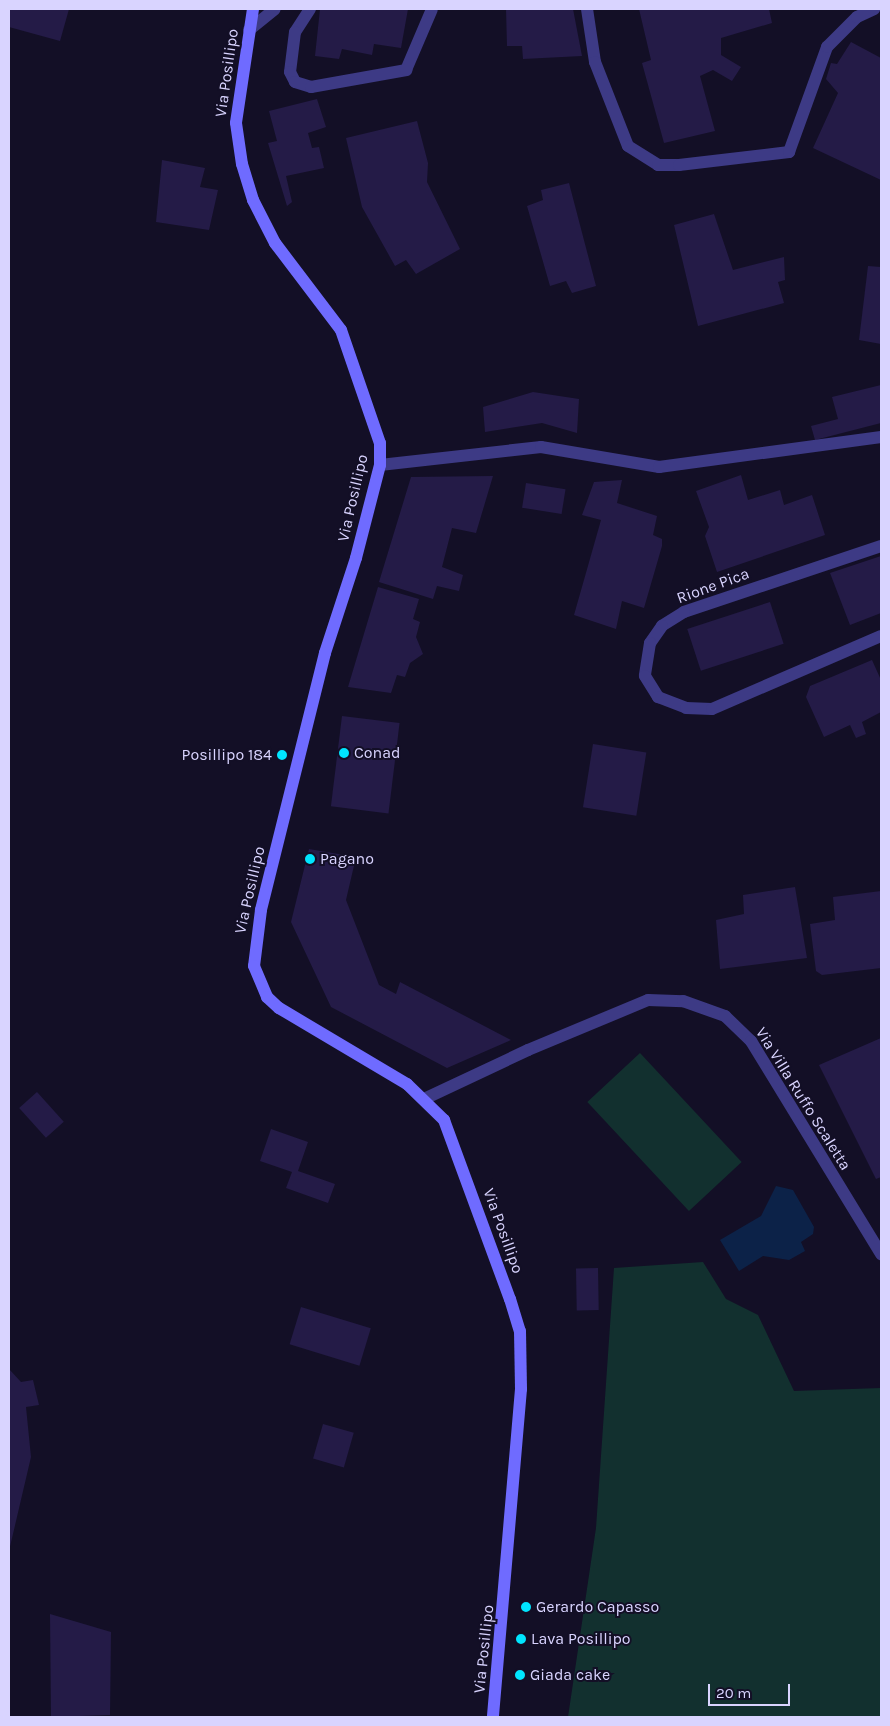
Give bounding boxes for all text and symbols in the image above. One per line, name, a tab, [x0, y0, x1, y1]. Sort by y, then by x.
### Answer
street label: Via Posillipo	[211, 28, 243, 118]
street label: Via Posillipo	[334, 452, 372, 544]
street label: Rione Pica	[674, 564, 752, 608]
place label: Conad	[354, 743, 400, 763]
place label: Posillipo 184	[182, 745, 272, 765]
marker: Conad	[338, 747, 350, 759]
marker: Posillipo 184	[276, 749, 288, 761]
street label: Via Posillipo	[231, 844, 269, 936]
place label: Pagano	[320, 849, 374, 869]
marker: Pagano	[304, 853, 316, 865]
street label: Via Villa Ruffo Scaletta	[751, 1024, 855, 1174]
street label: Via Posillipo	[479, 1186, 527, 1276]
place label: Gerardo Capasso	[536, 1597, 659, 1617]
marker: Gerardo Capasso	[520, 1601, 532, 1613]
street label: Via Posillipo	[470, 1604, 498, 1694]
place label: Lava Posillipo	[531, 1629, 631, 1649]
marker: Lava Posillipo	[515, 1633, 527, 1645]
place label: Giada cake	[530, 1665, 610, 1685]
marker: Giada cake	[514, 1669, 526, 1681]
scale bar	[710, 1674, 792, 1706]
text: 20 m	[716, 1684, 751, 1702]

